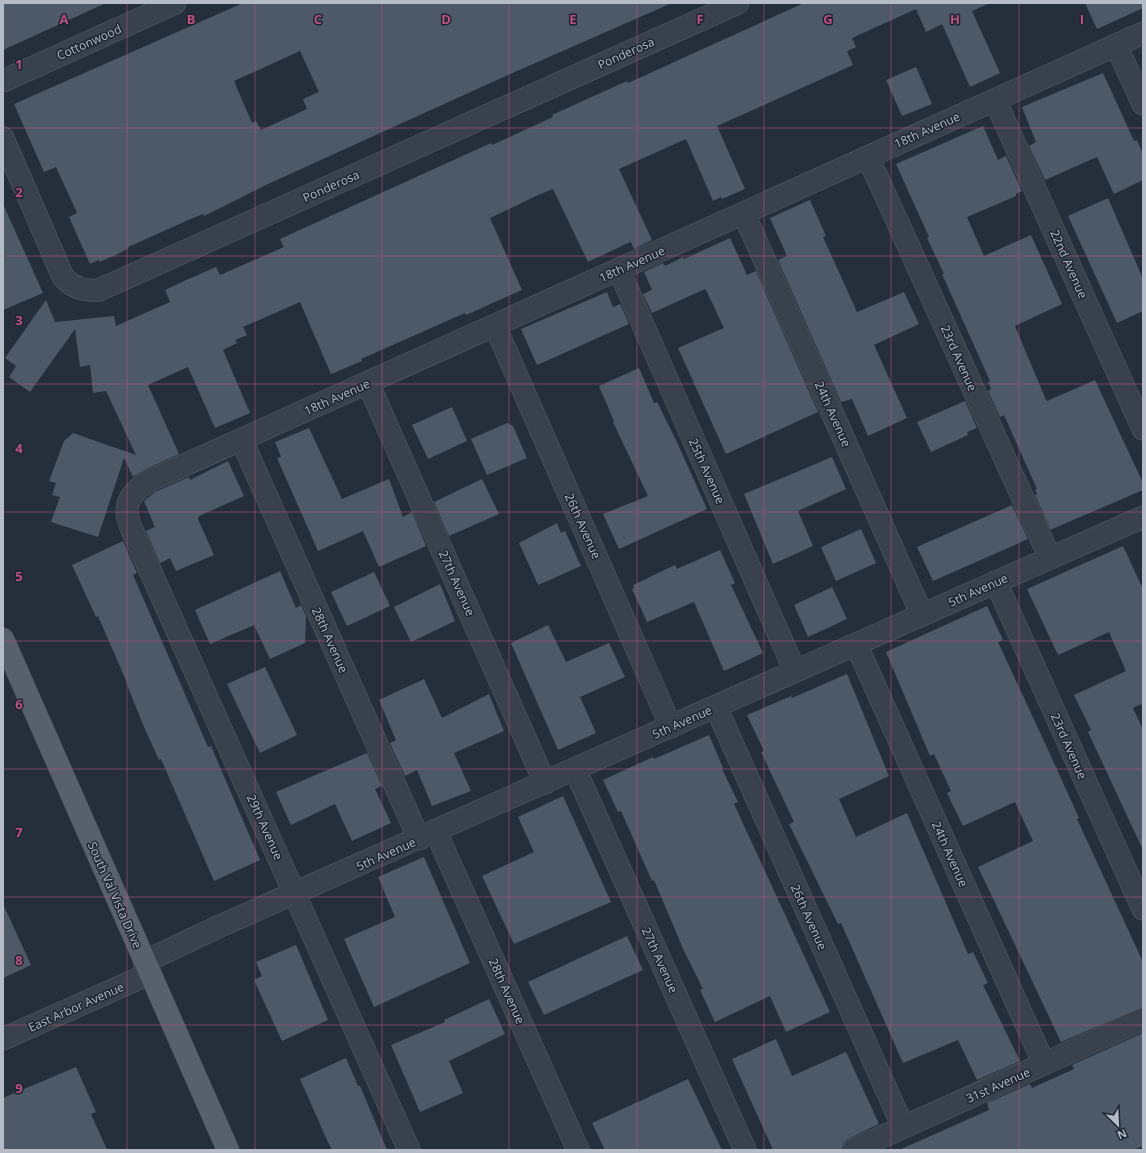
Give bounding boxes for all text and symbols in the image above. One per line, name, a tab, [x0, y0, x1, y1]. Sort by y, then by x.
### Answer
text: A	[60, 10, 69, 28]
text: B	[187, 10, 196, 28]
text: C	[314, 10, 322, 28]
text: D	[441, 10, 451, 28]
text: E	[569, 10, 577, 28]
text: F	[696, 10, 704, 28]
text: G	[823, 10, 833, 28]
text: H	[950, 10, 960, 28]
text: I	[1080, 10, 1084, 28]
street label: Cottonwood	[54, 20, 124, 64]
street label: Ponderosa	[595, 33, 657, 73]
text: 1	[15, 55, 23, 73]
street label: 18th Avenue	[891, 108, 963, 152]
street label: Ponderosa	[300, 166, 362, 206]
text: 2	[15, 183, 23, 201]
street label: 22nd Avenue	[1046, 227, 1092, 301]
street label: 18th Avenue	[596, 242, 668, 286]
text: 3	[15, 311, 23, 329]
street label: 23rd Avenue	[937, 322, 981, 394]
street label: 18th Avenue	[301, 375, 373, 419]
street label: 24th Avenue	[811, 378, 855, 450]
street label: 25th Avenue	[685, 435, 729, 507]
text: 4	[15, 439, 23, 457]
street label: 26th Avenue	[561, 490, 605, 562]
street label: 27th Avenue	[435, 547, 479, 619]
text: 5	[15, 567, 23, 585]
street label: 5th Avenue	[946, 569, 1011, 611]
street label: 28th Avenue	[308, 604, 352, 676]
text: 6	[15, 695, 23, 713]
street label: 5th Avenue	[650, 701, 715, 743]
street label: 23rd Avenue	[1047, 710, 1091, 782]
street label: 29th Avenue	[243, 791, 287, 863]
street label: 24th Avenue	[928, 818, 972, 890]
text: 7	[15, 823, 23, 841]
street label: 5th Avenue	[354, 833, 419, 875]
street label: South Val Vista Drive	[84, 839, 146, 951]
street label: 26th Avenue	[787, 881, 831, 953]
street label: 27th Avenue	[638, 924, 682, 996]
text: 8	[15, 951, 23, 969]
street label: 28th Avenue	[485, 955, 529, 1027]
street label: East Arbor Avenue	[25, 978, 127, 1036]
street label: 31st Avenue	[963, 1063, 1033, 1107]
text: 9	[15, 1079, 23, 1097]
north arrow	[1098, 1105, 1138, 1145]
text: N	[1115, 1126, 1129, 1143]

